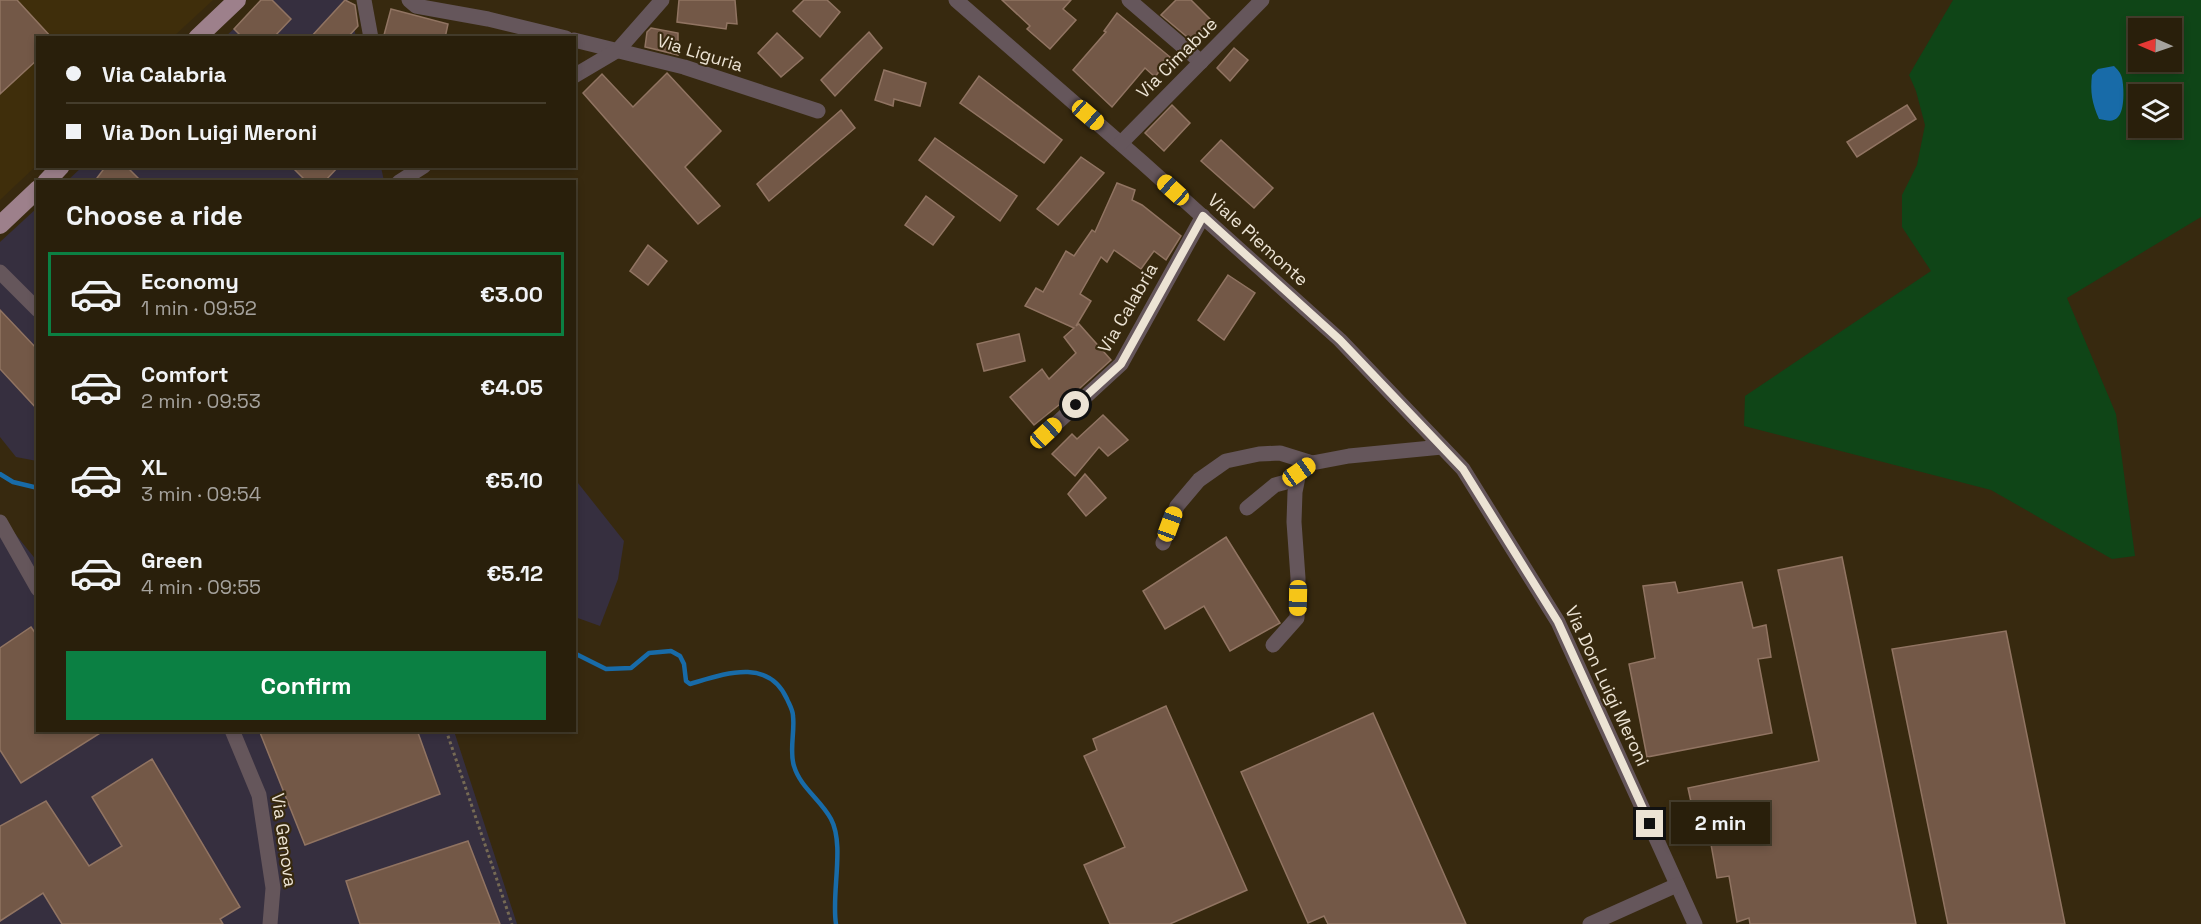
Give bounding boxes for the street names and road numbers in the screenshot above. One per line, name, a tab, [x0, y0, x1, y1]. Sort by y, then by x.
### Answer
street label: Via Cimabue	[1131, 12, 1222, 103]
street label: Via Liguria	[654, 29, 746, 77]
street label: Viale Piemonte	[1203, 188, 1313, 291]
street label: Via Calabria	[1093, 259, 1163, 357]
street label: Via Don Luigi Meroni	[1560, 602, 1655, 770]
street label: Via Genova	[267, 791, 302, 888]

